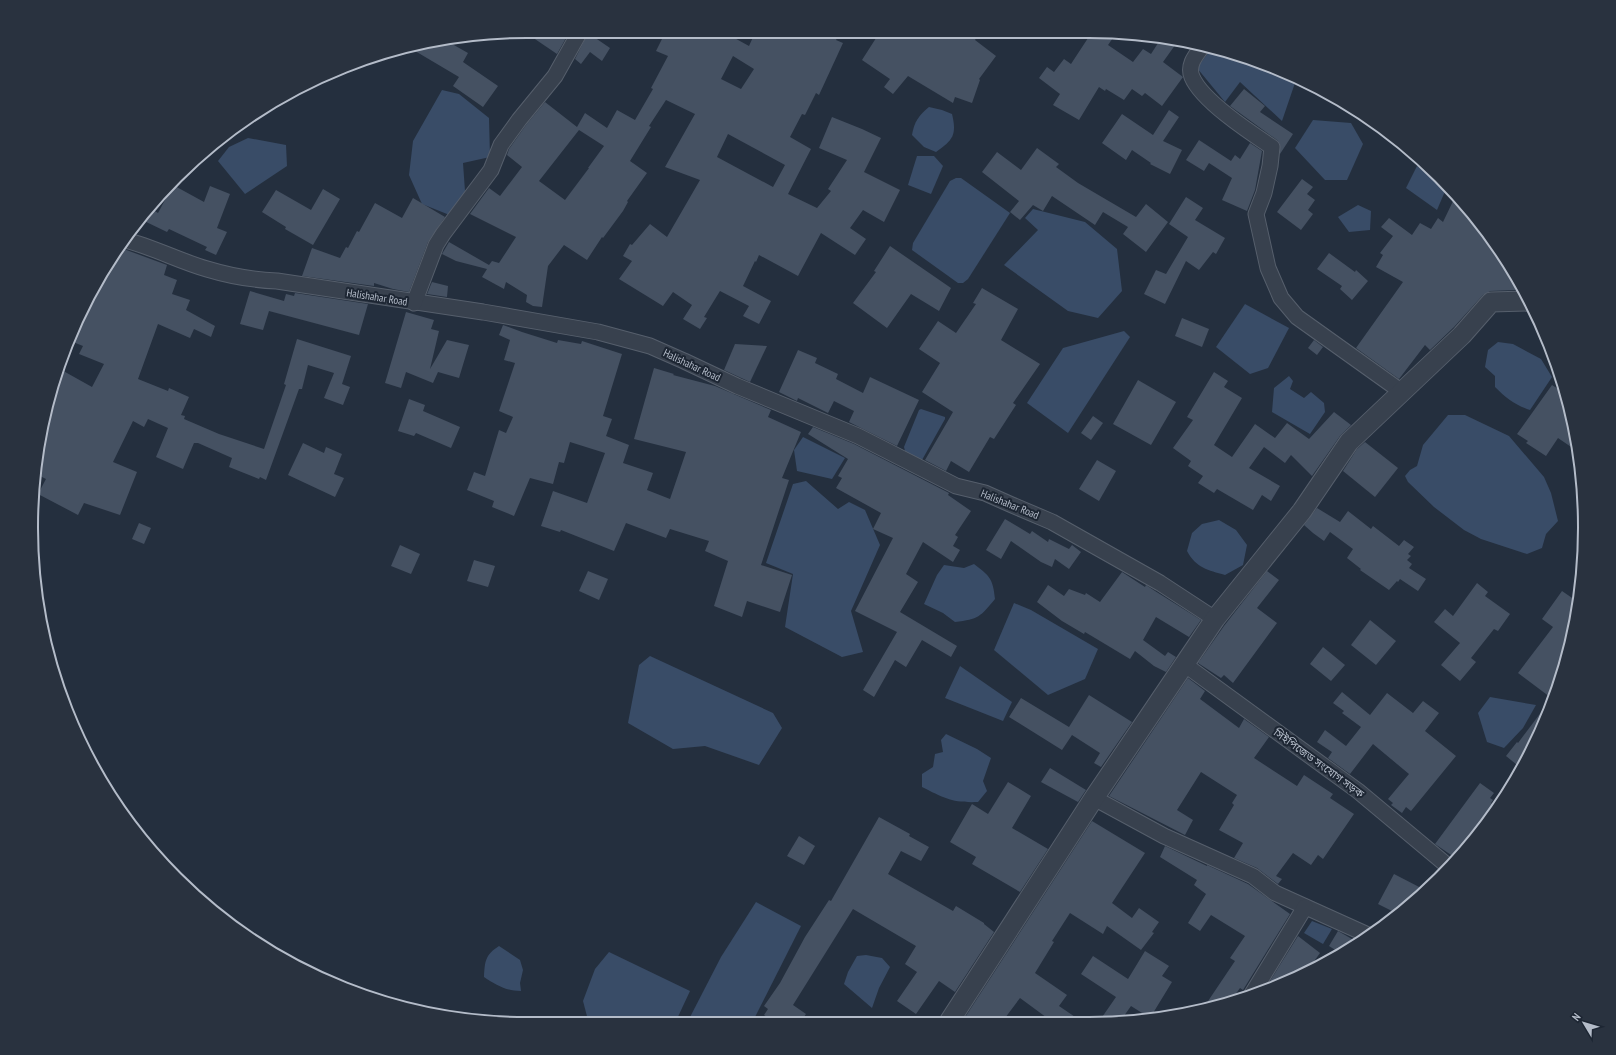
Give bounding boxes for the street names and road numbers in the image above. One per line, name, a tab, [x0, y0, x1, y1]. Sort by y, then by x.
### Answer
street label: Halishahar Road	[346, 285, 409, 309]
street label: Halishahar Road	[661, 346, 723, 384]
street label: Halishahar Road	[979, 486, 1041, 522]
street label: সিইপিজেড সংযোগ সড়ক	[1270, 725, 1367, 801]

